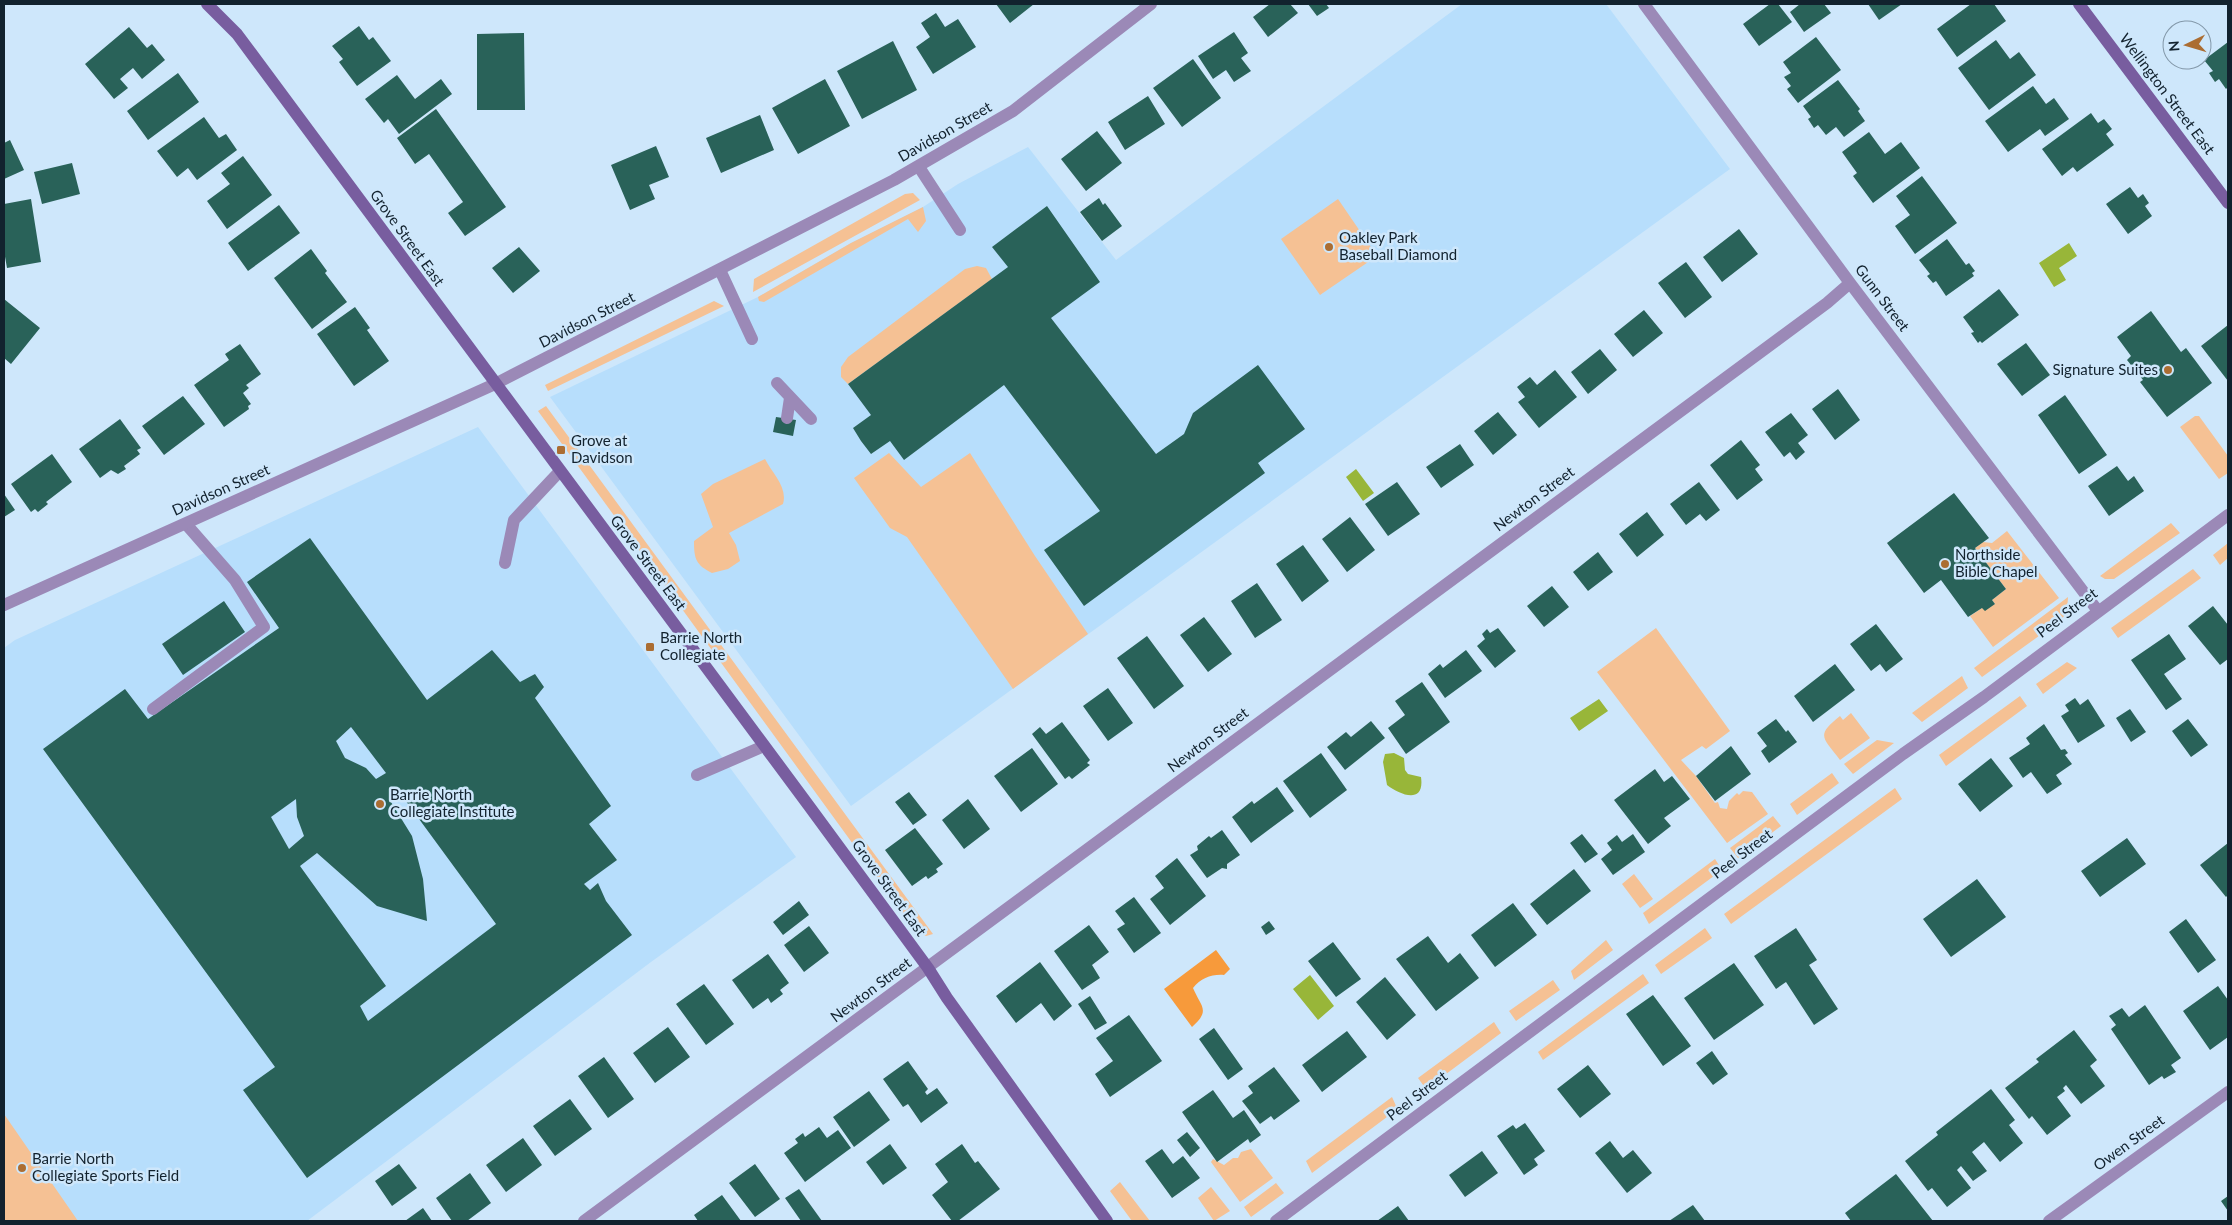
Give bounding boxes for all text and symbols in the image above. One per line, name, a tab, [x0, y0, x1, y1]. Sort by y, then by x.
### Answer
north arrow	[2162, 20, 2212, 70]
street label: Wellington Street East	[2116, 29, 2220, 158]
text: N	[2165, 40, 2182, 52]
street label: Davidson Street	[895, 97, 995, 165]
street label: Grove Street East	[367, 186, 449, 290]
place label: Oakley Park Baseball Diamond	[1339, 228, 1457, 263]
marker: Oakley Park Baseball Diamond	[1323, 241, 1335, 253]
street label: Gunn Street	[1852, 260, 1914, 335]
street label: Davidson Street	[536, 287, 638, 351]
place label: Signature Suites	[2052, 360, 2158, 378]
marker: Signature Suites	[2162, 364, 2174, 376]
place label: Grove at Davidson	[571, 431, 633, 466]
marker: Grove at Davidson	[555, 444, 567, 456]
street label: Davidson Street	[169, 459, 273, 519]
street label: Newton Street	[1489, 462, 1578, 534]
street label: Grove Street East	[607, 511, 691, 614]
place label: Northside Bible Chapel	[1955, 545, 2038, 580]
marker: Northside Bible Chapel	[1939, 558, 1951, 570]
street label: Peel Street	[2032, 583, 2101, 641]
place label: Barrie North Collegiate	[660, 628, 742, 663]
marker: Barrie North Collegiate	[644, 641, 656, 653]
street label: Newton Street	[1163, 703, 1252, 775]
place label: Barrie North Collegiate Institute	[390, 785, 515, 820]
marker: Barrie North Collegiate Institute	[374, 798, 386, 810]
street label: Peel Street	[1707, 824, 1776, 882]
street label: Grove Street East	[849, 836, 931, 940]
street label: Newton Street	[826, 953, 915, 1025]
street label: Peel Street	[1382, 1066, 1451, 1124]
street label: Owen Street	[2089, 1110, 2168, 1174]
place label: Barrie North Collegiate Sports Field	[32, 1149, 179, 1184]
marker: Barrie North Collegiate Sports Field	[16, 1162, 28, 1174]

